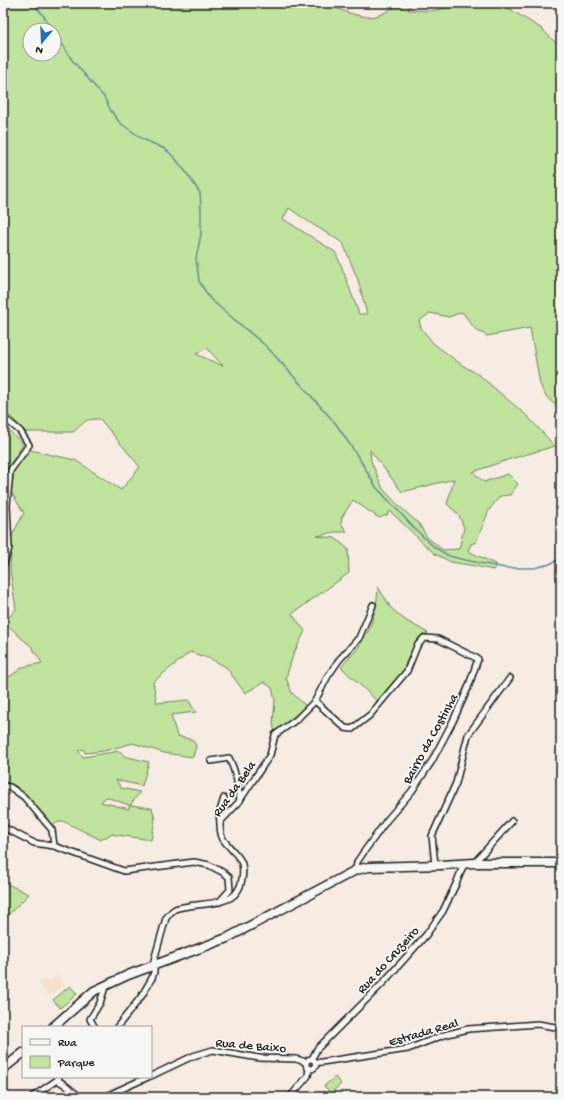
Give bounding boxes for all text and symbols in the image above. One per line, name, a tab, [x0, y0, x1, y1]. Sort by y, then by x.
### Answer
north arrow	[22, 22, 62, 62]
text: N	[34, 43, 45, 56]
street label: Bairro da Costinha	[400, 691, 463, 788]
street label: Rua da Bela	[210, 758, 260, 820]
street label: Rua do Cruzeiro	[355, 924, 423, 997]
street label: Estrada Real	[387, 1016, 460, 1050]
legend	[22, 1026, 152, 1078]
street label: Rua de Baixo	[215, 1036, 287, 1057]
text: Rua	[58, 1037, 77, 1051]
text: Parque	[57, 1057, 95, 1071]

